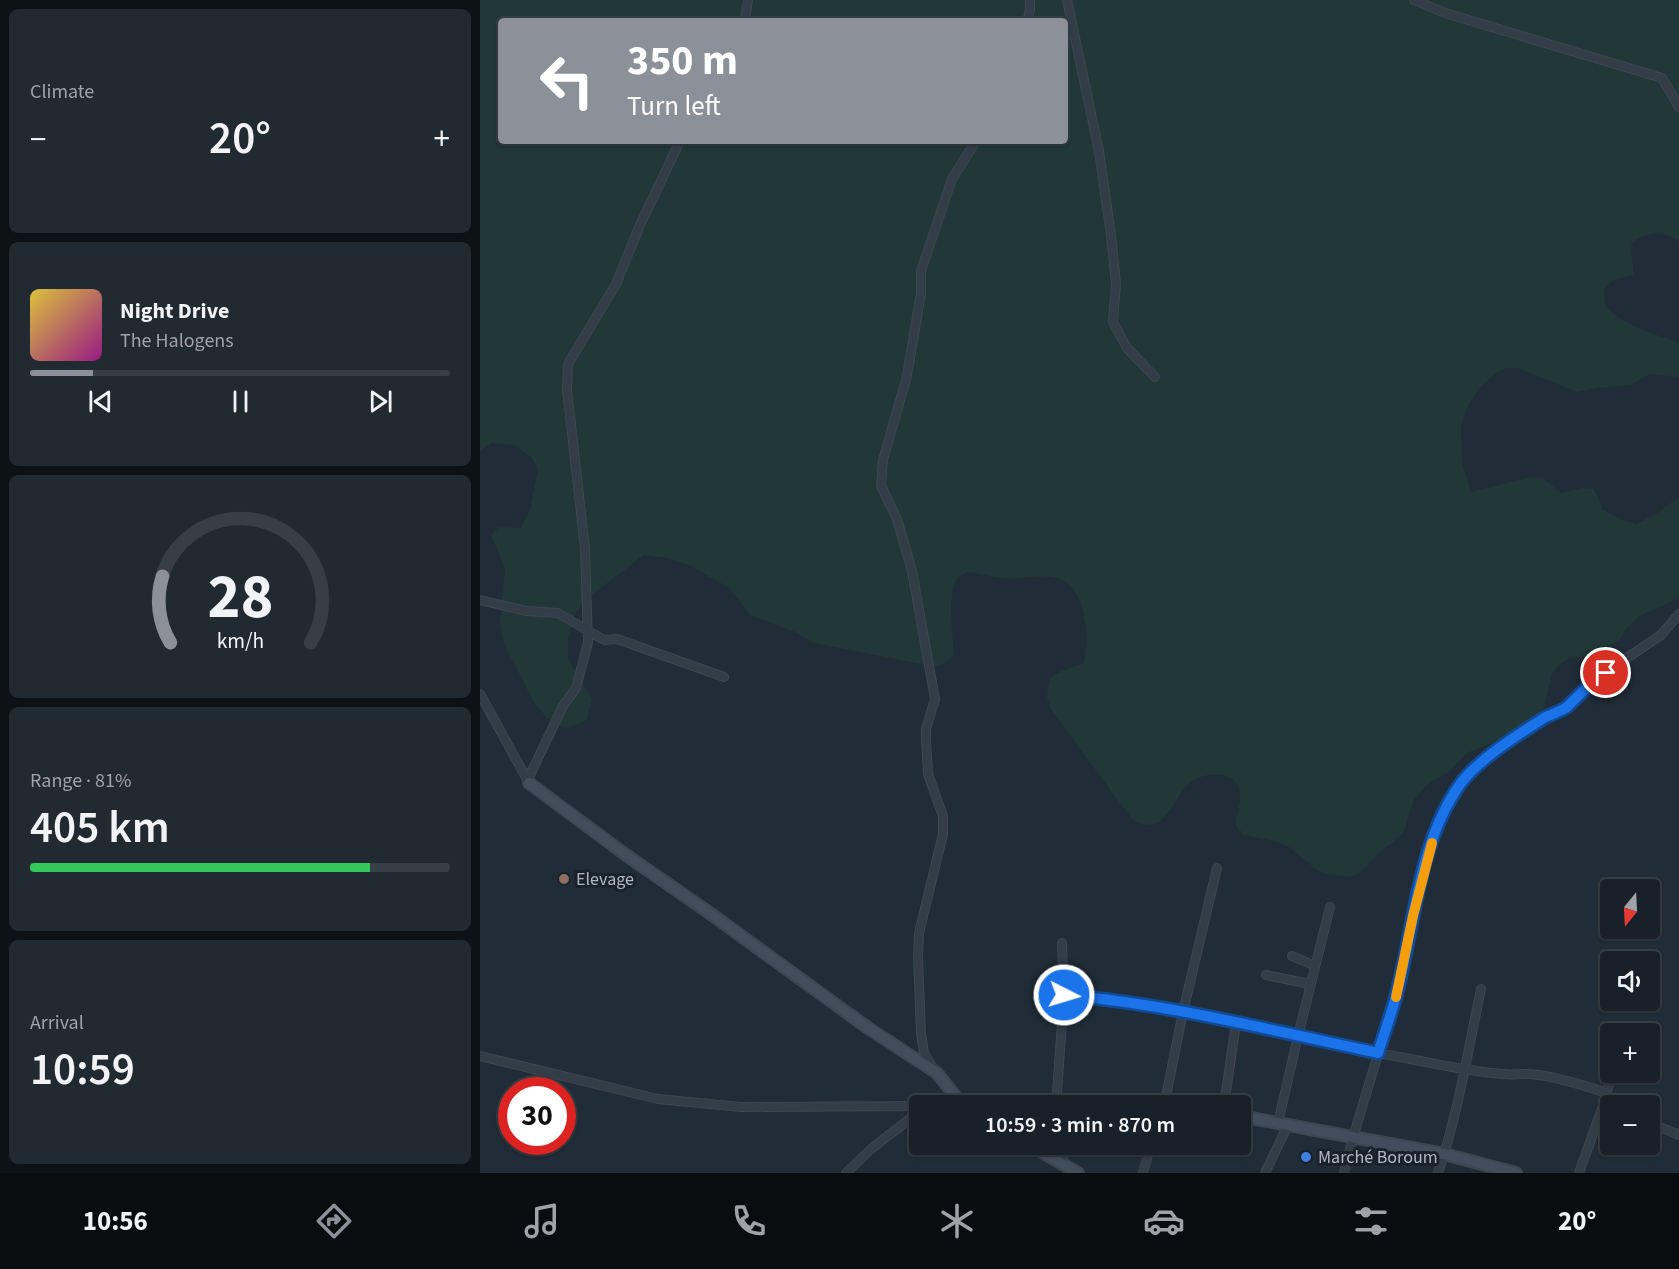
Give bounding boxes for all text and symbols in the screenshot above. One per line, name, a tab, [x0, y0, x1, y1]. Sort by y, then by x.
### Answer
text: 350 m	[627, 31, 738, 91]
icon: left	[528, 42, 606, 120]
text: Climate	[30, 78, 94, 106]
text: Turn left	[627, 87, 721, 126]
text: 20°	[209, 107, 271, 171]
text: −	[30, 116, 46, 163]
text: +	[434, 116, 450, 163]
text: Night Drive	[120, 295, 229, 327]
text: The Halogens	[120, 327, 234, 355]
icon: previous	[84, 385, 117, 418]
icon: pause	[224, 385, 257, 418]
icon: next	[364, 385, 397, 418]
text: 28	[207, 554, 273, 643]
text: km/h	[216, 627, 264, 658]
pin	[1580, 647, 1631, 698]
icon: arrive	[1589, 656, 1622, 689]
text: Range · 81%	[30, 767, 131, 795]
text: 405 km	[30, 796, 170, 860]
place label: Elevage	[576, 867, 634, 892]
marker: Elevage	[557, 872, 571, 886]
north arrow	[1600, 879, 1660, 939]
map controls	[1600, 879, 1660, 1155]
button: sound	[1600, 951, 1660, 1011]
position arrow	[1032, 963, 1096, 1027]
text: Arrival	[30, 1009, 84, 1037]
button: +	[1600, 1023, 1660, 1083]
text: 10:59	[30, 1038, 135, 1102]
speed limit sign: 30	[498, 1077, 576, 1155]
button: −	[1600, 1095, 1660, 1155]
text: 10:59 · 3 min · 870 m	[985, 1109, 1175, 1141]
place label: Marché Boroum	[1318, 1145, 1438, 1170]
marker: Marché Boroum	[1299, 1150, 1313, 1164]
icon: directions	[313, 1200, 355, 1242]
icon: music	[521, 1200, 563, 1242]
icon: phone	[728, 1200, 770, 1242]
icon: climate	[936, 1200, 978, 1242]
icon: car	[1143, 1200, 1185, 1242]
icon: filters	[1350, 1200, 1392, 1242]
text: 10:56	[83, 1202, 148, 1241]
text: 20°	[1558, 1202, 1596, 1241]

